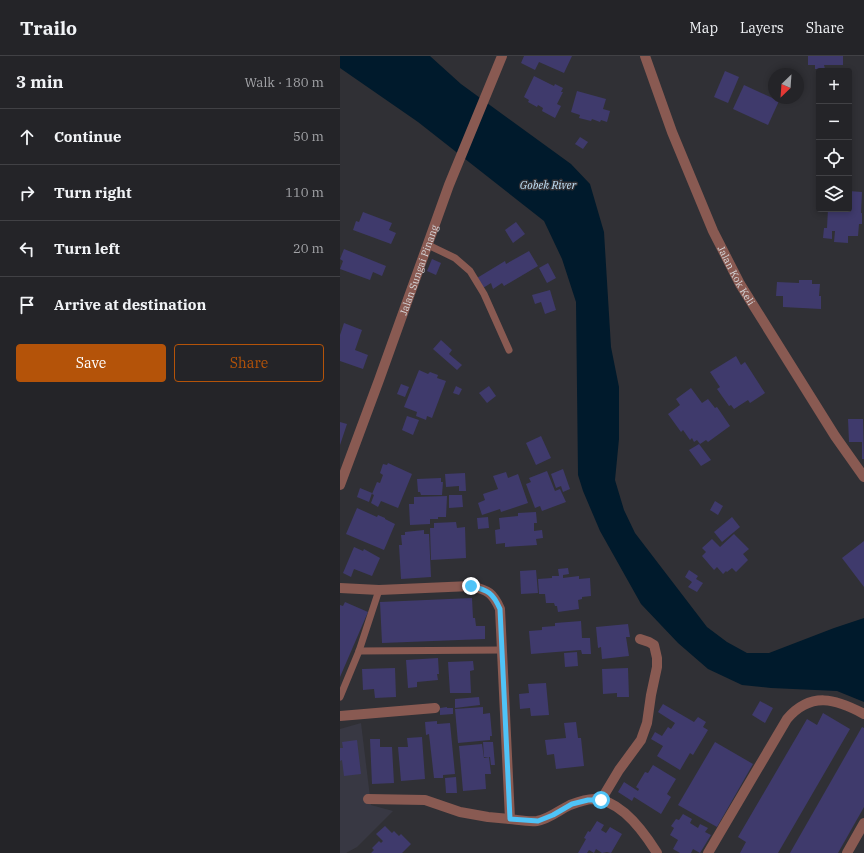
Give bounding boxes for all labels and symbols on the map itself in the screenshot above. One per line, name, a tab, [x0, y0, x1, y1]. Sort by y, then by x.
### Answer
north arrow	[768, 68, 804, 104]
water label: Gobek River	[520, 178, 577, 192]
street label: Jalan Sungai Pinang	[397, 223, 441, 317]
street label: Jalan Kok Keli	[715, 244, 758, 308]
route end	[462, 577, 480, 595]
route start	[592, 791, 610, 809]

